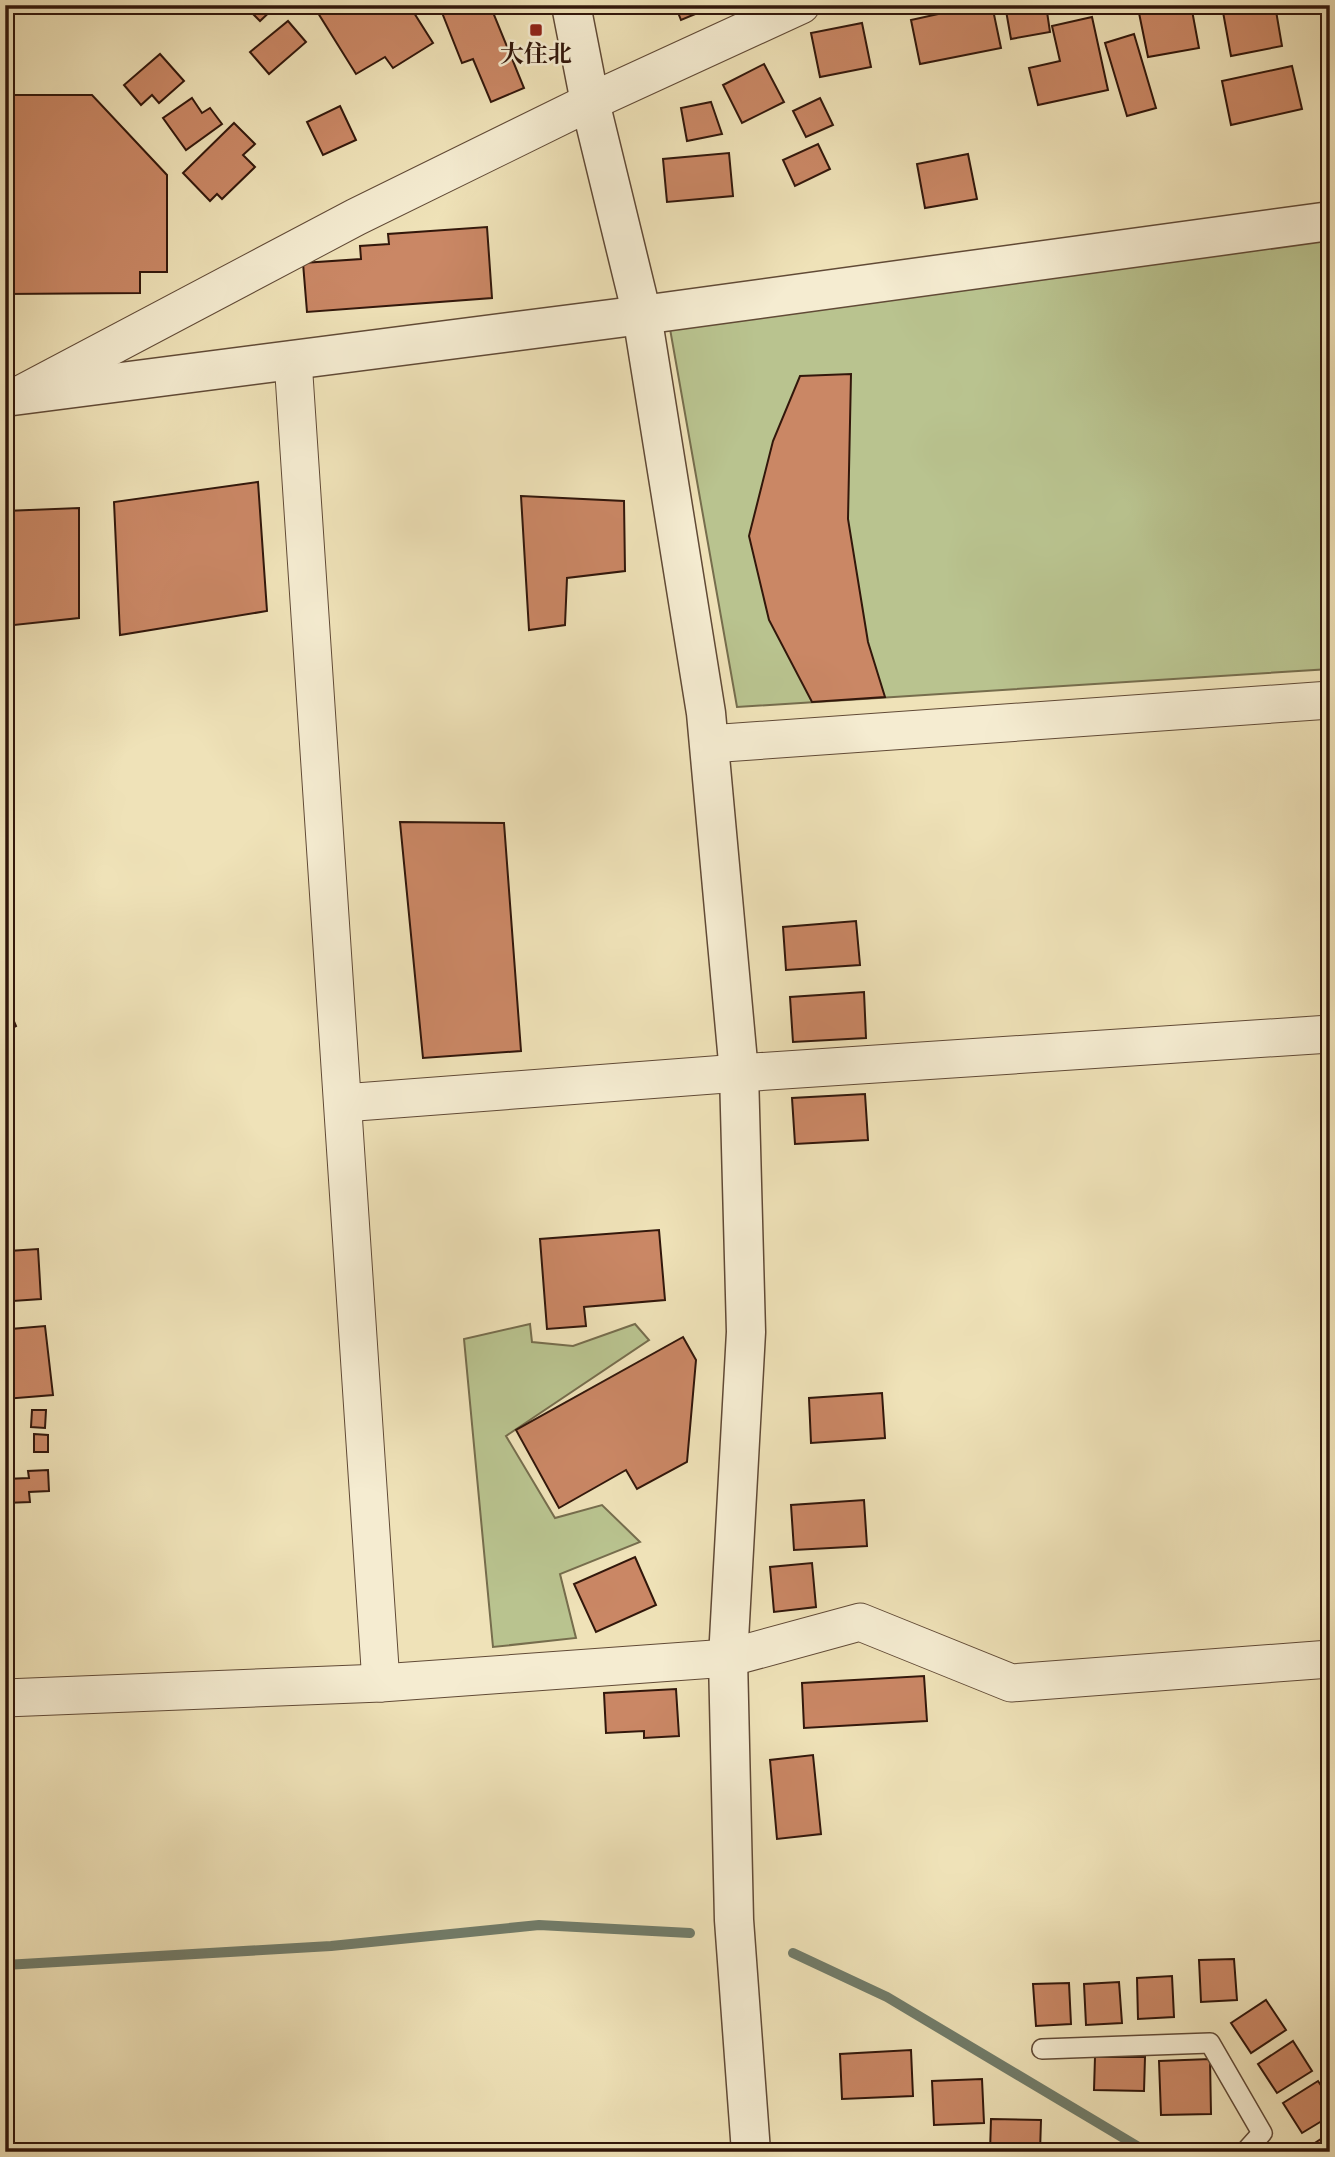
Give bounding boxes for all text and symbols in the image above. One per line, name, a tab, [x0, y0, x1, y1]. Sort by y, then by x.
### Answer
marker: 大住北	[528, 22, 544, 38]
place label: 大住北	[500, 39, 572, 73]

